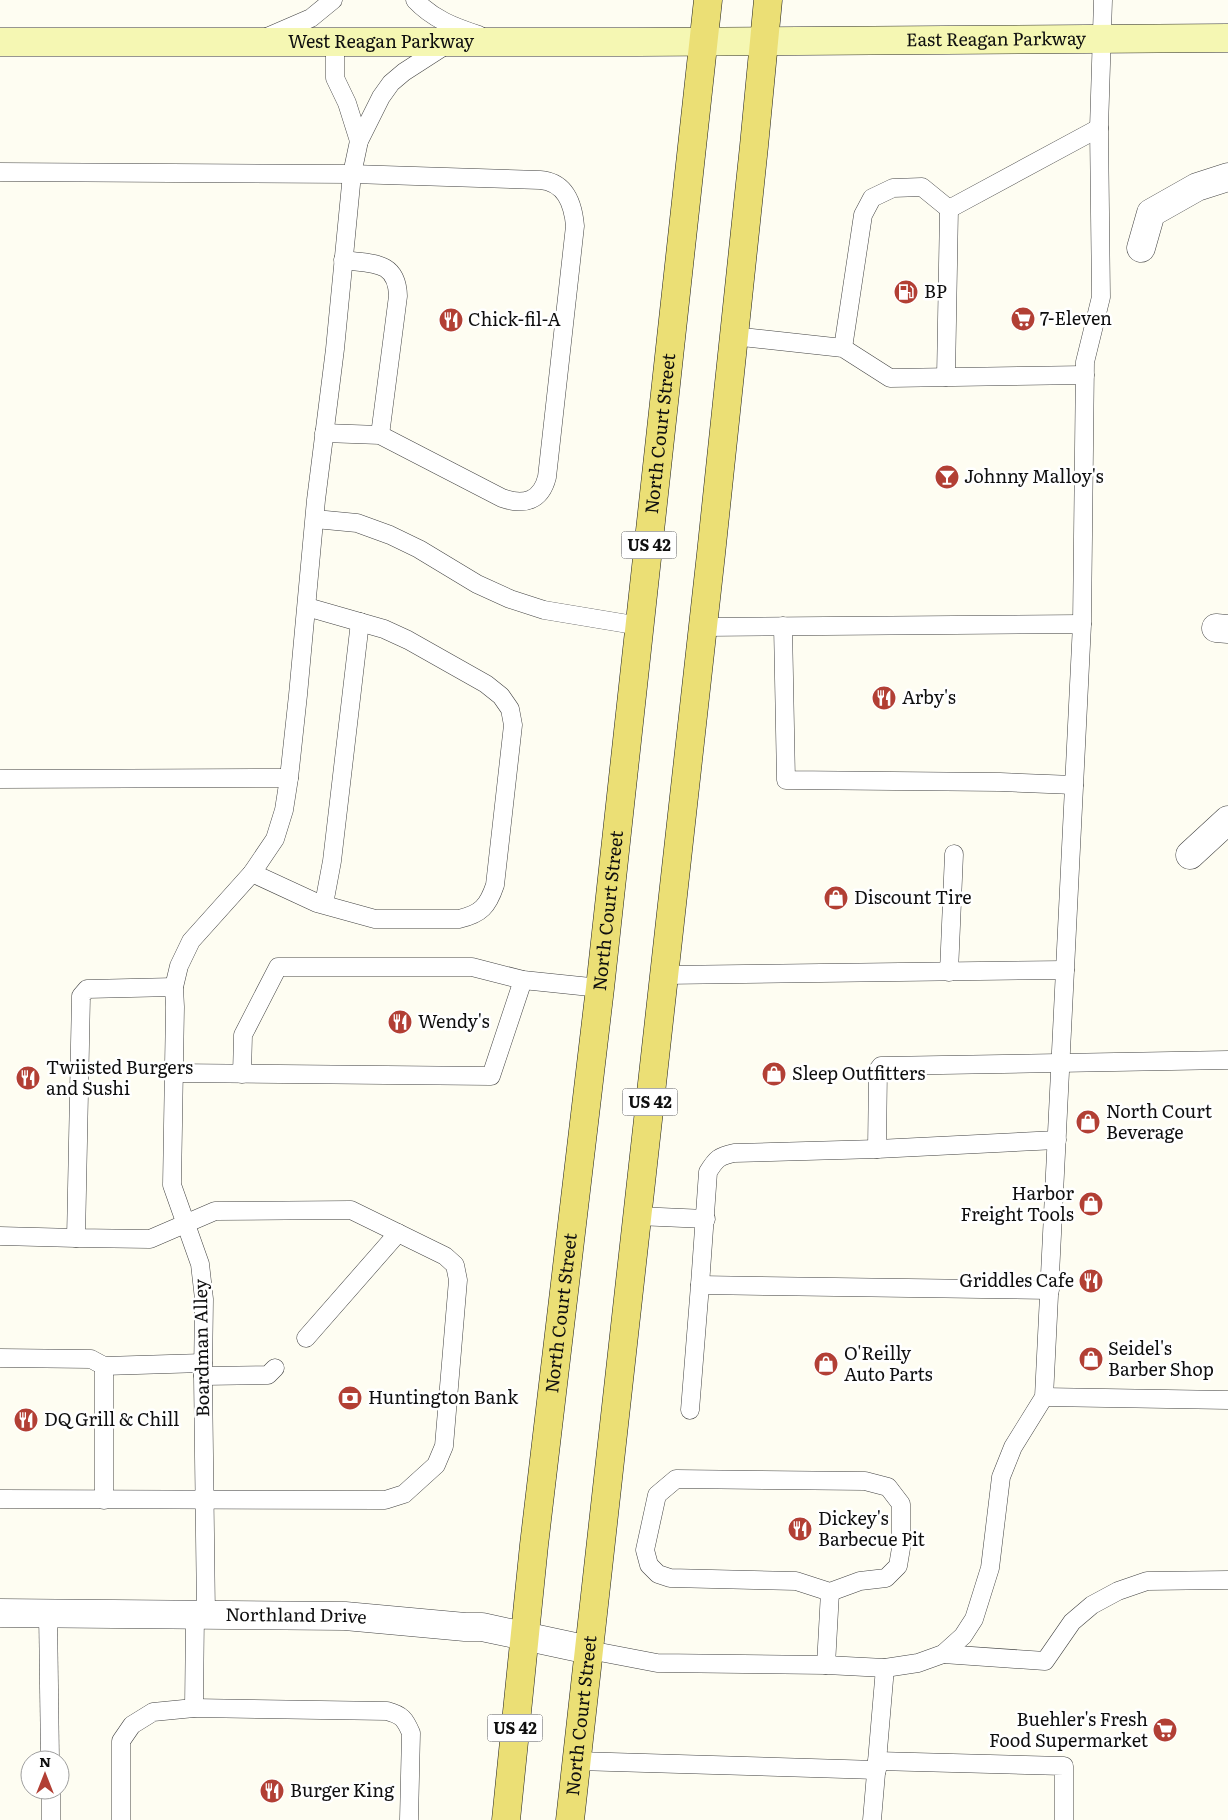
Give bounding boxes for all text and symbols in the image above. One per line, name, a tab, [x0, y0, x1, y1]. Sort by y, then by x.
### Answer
street label: East Reagan Parkway	[906, 24, 1087, 52]
street label: West Reagan Parkway	[288, 27, 475, 54]
place label: BP	[924, 277, 947, 304]
fuel station icon: BP	[893, 279, 919, 305]
place label: 7-Eleven	[1040, 304, 1112, 331]
place label: Chick-fil-A	[468, 305, 561, 332]
supermarket icon: 7-Eleven	[1010, 306, 1036, 332]
restaurant icon: Chick-fil-A	[438, 307, 464, 333]
street label: North Court Street	[637, 351, 681, 515]
place label: Johnny Malloy's	[964, 462, 1104, 489]
bar icon: Johnny Malloy's	[934, 464, 960, 490]
road number: US 42	[622, 532, 676, 558]
place label: Arby's	[902, 683, 956, 710]
restaurant icon: Arby's	[871, 685, 897, 711]
street label: North Court Street	[585, 828, 629, 992]
place label: Discount Tire	[854, 883, 972, 910]
shop icon: Discount Tire	[823, 885, 849, 911]
place label: Wendy's	[418, 1007, 490, 1034]
restaurant icon: Wendy's	[387, 1009, 413, 1035]
place label: Twiisted Burgers and Sushi	[46, 1053, 193, 1101]
place label: Sleep Outfitters	[792, 1059, 925, 1086]
shop icon: Sleep Outfitters	[761, 1061, 787, 1087]
restaurant icon: Twiisted Burgers and Sushi	[15, 1065, 41, 1091]
road number: US 42	[622, 1088, 678, 1116]
place label: North Court Beverage	[1106, 1097, 1213, 1145]
shop icon: North Court Beverage	[1075, 1109, 1101, 1135]
place label: Harbor Freight Tools	[960, 1179, 1074, 1227]
shop icon: Harbor Freight Tools	[1078, 1191, 1104, 1217]
street label: North Court Street	[537, 1230, 583, 1395]
place label: Griddles Cafe	[959, 1266, 1074, 1293]
restaurant icon: Griddles Cafe	[1078, 1268, 1104, 1294]
street label: Boardman Alley	[186, 1278, 215, 1417]
place label: Seidel's Barber Shop	[1108, 1334, 1214, 1382]
place label: O'Reilly Auto Parts	[844, 1339, 933, 1387]
shop icon: Seidel's Barber Shop	[1078, 1346, 1104, 1372]
shop icon: O'Reilly Auto Parts	[813, 1351, 839, 1377]
place label: Huntington Bank	[368, 1383, 519, 1410]
bank icon: Huntington Bank	[337, 1385, 363, 1411]
place label: DQ Grill & Chill	[44, 1405, 179, 1432]
restaurant icon: DQ Grill & Chill	[13, 1407, 39, 1433]
place label: Dickey's Barbecue Pit	[818, 1504, 925, 1552]
restaurant icon: Dickey's Barbecue Pit	[787, 1516, 813, 1542]
street label: Northland Drive	[225, 1600, 368, 1630]
street label: North Court Street	[558, 1633, 603, 1797]
place label: Buehler's Fresh Food Supermarket	[989, 1705, 1149, 1753]
road number: US 42	[488, 1715, 542, 1742]
supermarket icon: Buehler's Fresh Food Supermarket	[1152, 1717, 1178, 1743]
north arrow	[20, 1750, 70, 1800]
text: N	[39, 1751, 51, 1771]
place label: Burger King	[290, 1776, 395, 1803]
restaurant icon: Burger King	[259, 1778, 285, 1804]

